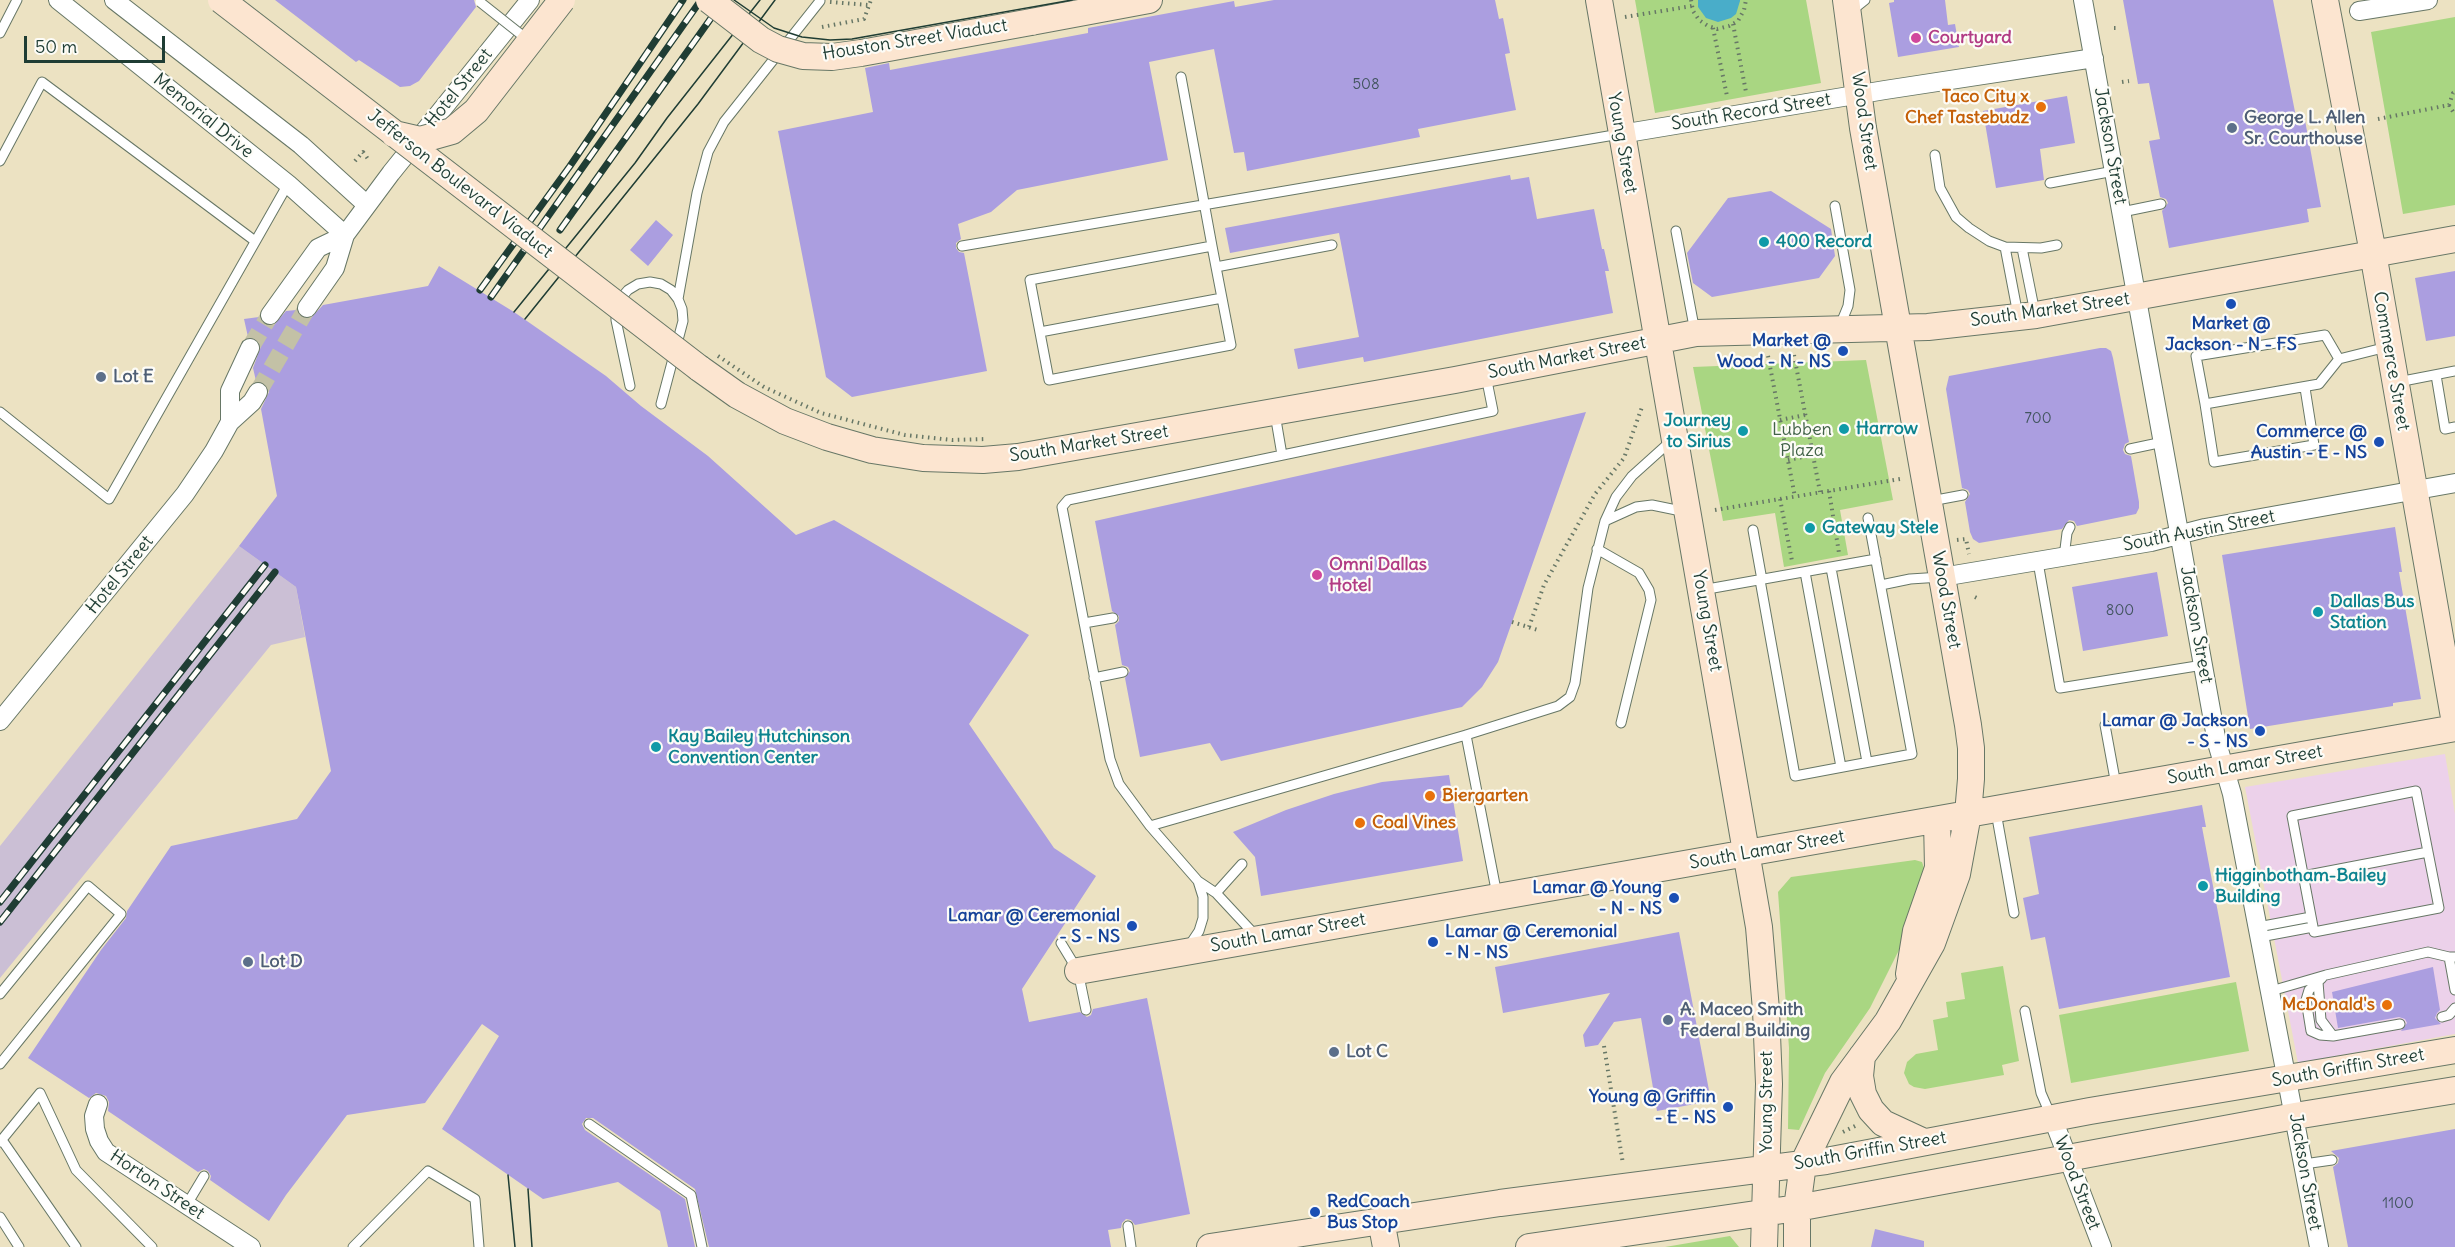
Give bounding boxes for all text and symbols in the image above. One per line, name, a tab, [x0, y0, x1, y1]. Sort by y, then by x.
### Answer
street label: Houston Street Viaduct	[821, 15, 1009, 65]
scale bar	[27, 24, 168, 62]
place label: Courtyard	[1928, 27, 2012, 49]
marker: Courtyard	[1909, 31, 1923, 45]
text: 50 m	[35, 35, 77, 58]
street label: Hotel Street	[421, 44, 497, 132]
street label: Memorial Drive	[149, 69, 257, 163]
street label: Wood Street	[1846, 71, 1882, 171]
house number: 508	[1352, 76, 1380, 94]
place label: Taco City x Chef Tastebudz	[1905, 86, 2029, 128]
street label: Jackson Street	[2089, 86, 2131, 206]
street label: South Record Street	[1670, 89, 1832, 135]
street label: Young Street	[1602, 91, 1642, 195]
marker: Taco City x Chef Tastebudz	[2034, 100, 2048, 114]
street label: Jefferson Boulevard Viaduct	[363, 105, 557, 263]
place label: George L. Allen Sr. Courthouse	[2244, 107, 2366, 150]
marker: George L. Allen Sr. Courthouse	[2225, 121, 2239, 135]
place label: 400 Record	[1776, 231, 1872, 253]
marker: 400 Record	[1757, 235, 1771, 249]
street label: South Market Street	[1969, 288, 2131, 332]
street label: Commerce Street	[2368, 290, 2414, 432]
marker: Market @ Jackson - N - FS	[2224, 297, 2238, 311]
place label: Market @ Jackson - N - FS	[2165, 313, 2297, 356]
place label: Market @ Wood - N - NS	[1717, 330, 1831, 372]
street label: South Market Street	[1486, 332, 1648, 384]
marker: Market @ Wood - N - NS	[1836, 344, 1850, 358]
place label: Lot E	[113, 366, 153, 388]
marker: Lot E	[94, 370, 108, 384]
place label: Journey to Sirius	[1664, 410, 1731, 452]
house number: 700	[2024, 410, 2052, 428]
place label: Harrow	[1856, 418, 1918, 440]
park label: Lubben Plaza	[1772, 419, 1832, 462]
street label: South Market Street	[1008, 421, 1170, 467]
place label: Commerce @ Austin - E - NS	[2251, 421, 2367, 464]
marker: Harrow	[1837, 422, 1851, 436]
marker: Journey to Sirius	[1736, 424, 1750, 438]
marker: Commerce @ Austin - E - NS	[2372, 435, 2386, 449]
street label: South Austin Street	[2121, 506, 2277, 556]
place label: Gateway Stele	[1822, 517, 1939, 539]
marker: Gateway Stele	[1803, 521, 1817, 535]
street label: Hotel Street	[82, 531, 158, 619]
street label: Wood Street	[1927, 549, 1965, 651]
place label: Omni Dallas Hotel	[1329, 554, 1427, 596]
street label: Jackson Street	[2175, 565, 2217, 685]
marker: Omni Dallas Hotel	[1310, 568, 1324, 582]
street label: Young Street	[1687, 569, 1727, 673]
place label: Dallas Bus Station	[2330, 591, 2414, 634]
house number: 800	[2106, 602, 2134, 620]
marker: Dallas Bus Station	[2311, 605, 2325, 619]
place label: Lamar @ Jackson - S - NS	[2102, 710, 2248, 752]
marker: Lamar @ Jackson - S - NS	[2253, 724, 2267, 738]
place label: Kay Bailey Hutchinson Convention Center	[668, 726, 850, 768]
marker: Kay Bailey Hutchinson Convention Center	[649, 740, 663, 754]
street label: South Lamar Street	[2166, 741, 2324, 789]
place label: Biergarten	[1442, 785, 1528, 807]
marker: Biergarten	[1423, 789, 1437, 803]
place label: Coal Vines	[1372, 812, 1456, 834]
marker: Coal Vines	[1353, 816, 1367, 830]
street label: South Lamar Street	[1688, 826, 1846, 874]
place label: Higginbotham-Bailey Building	[2215, 865, 2387, 908]
place label: Lamar @ Young - N - NS	[1532, 877, 1662, 920]
marker: Higginbotham-Bailey Building	[2196, 879, 2210, 893]
marker: Lamar @ Young - N - NS	[1667, 891, 1681, 905]
place label: Lamar @ Ceremonial - S - NS	[948, 905, 1120, 948]
street label: South Lamar Street	[1209, 909, 1367, 957]
marker: Lamar @ Ceremonial - S - NS	[1125, 919, 1139, 933]
place label: Lamar @ Ceremonial - N - NS	[1445, 921, 1617, 964]
marker: Lamar @ Ceremonial - N - NS	[1426, 935, 1440, 949]
place label: Lot D	[260, 951, 303, 973]
marker: Lot D	[241, 955, 255, 969]
place label: McDonald's	[2282, 994, 2375, 1016]
marker: McDonald's	[2380, 998, 2394, 1012]
place label: A. Maceo Smith Federal Building	[1680, 999, 1810, 1042]
marker: A. Maceo Smith Federal Building	[1661, 1013, 1675, 1027]
place label: Lot C	[1346, 1041, 1388, 1063]
street label: South Griffin Street	[2270, 1044, 2426, 1092]
marker: Lot C	[1327, 1045, 1341, 1059]
street label: Young Street	[1756, 1051, 1778, 1153]
place label: Young @ Griffin - E - NS	[1589, 1086, 1716, 1128]
marker: Young @ Griffin - E - NS	[1721, 1100, 1735, 1114]
street label: Jackson Street	[2284, 1112, 2326, 1232]
street label: South Griffin Street	[1792, 1127, 1948, 1175]
street label: Wood Street	[2049, 1133, 2105, 1233]
street label: Horton Street	[106, 1145, 208, 1225]
place label: RedCoach Bus Stop	[1327, 1191, 1410, 1234]
house number: 1100	[2382, 1195, 2414, 1213]
marker: RedCoach Bus Stop	[1308, 1205, 1322, 1219]

